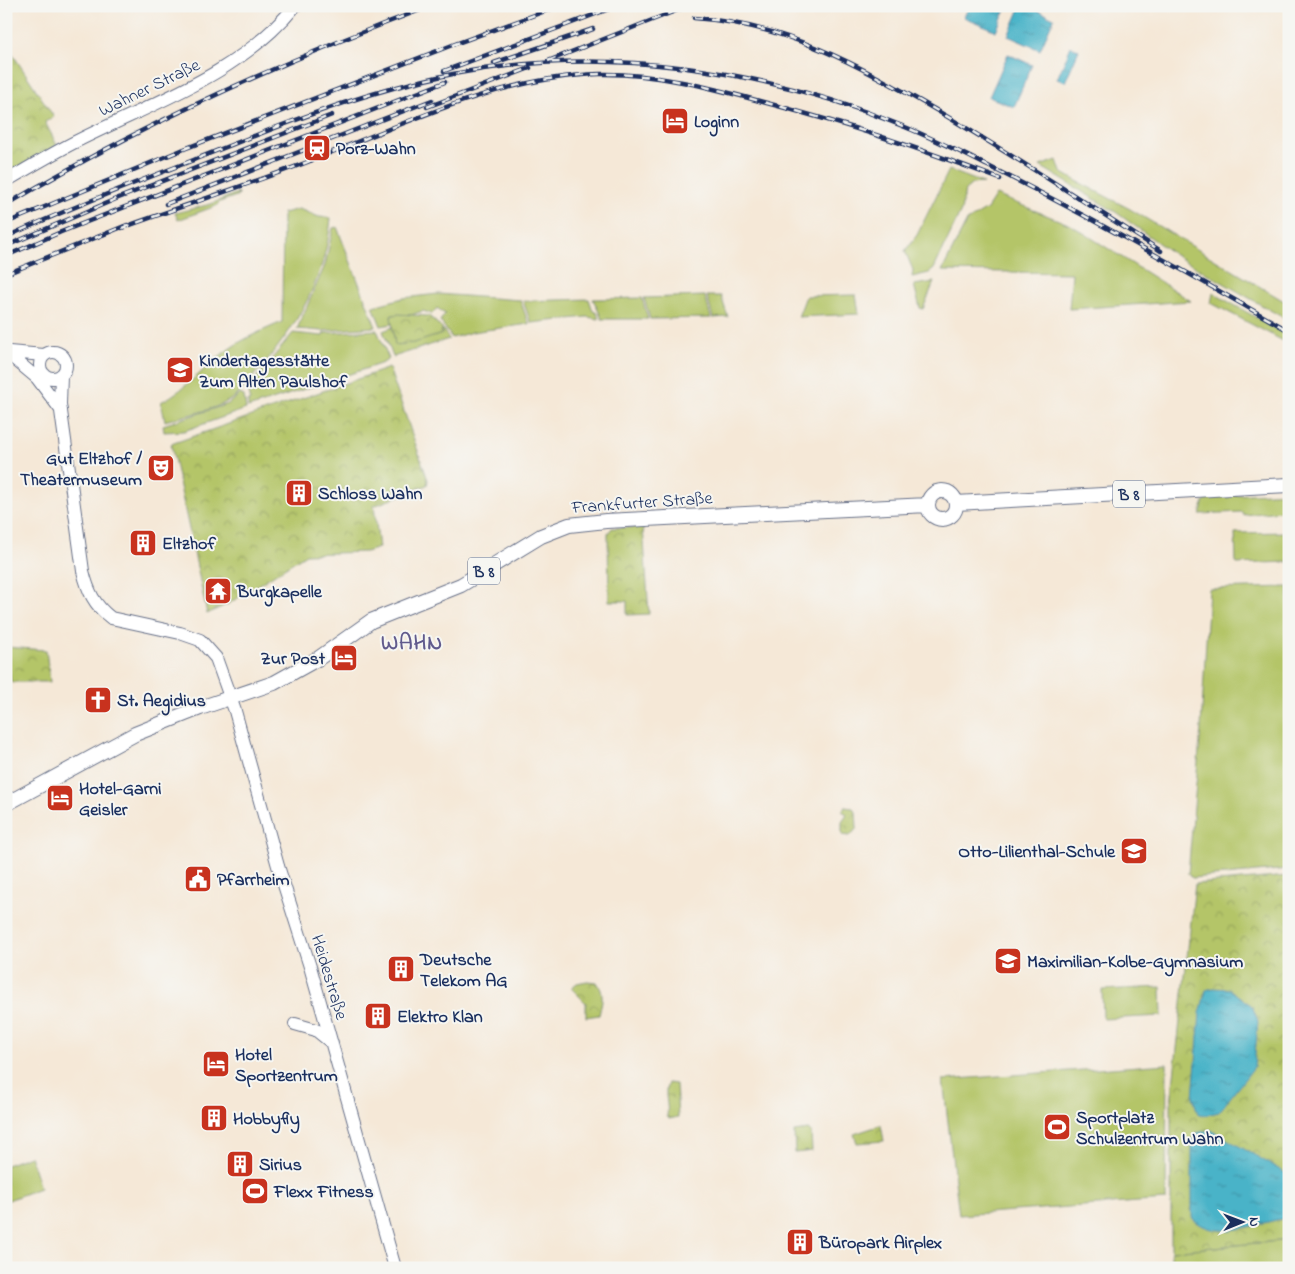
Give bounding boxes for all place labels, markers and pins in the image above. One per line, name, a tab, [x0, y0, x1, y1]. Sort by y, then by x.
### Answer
hotel icon: Loginn	[660, 106, 690, 136]
place label: Loginn	[694, 110, 739, 137]
station icon: Porz-Wahn	[302, 133, 332, 163]
place label: Porz-Wahn	[336, 137, 416, 163]
place label: Kindertagesstätte Zum Alten Paulshof	[199, 349, 348, 396]
school or university icon: Kindertagesstätte Zum Alten Paulshof	[165, 355, 195, 385]
place label: Gut Eltzhof / Theatermuseum	[20, 447, 142, 494]
theatre icon: Gut Eltzhof / Theatermuseum	[146, 453, 176, 483]
building icon: Schloss Wahn	[284, 478, 314, 508]
place label: Schloss Wahn	[318, 482, 423, 508]
building icon: Eltzhof	[128, 528, 158, 558]
place label: Eltzhof	[162, 532, 216, 558]
temple icon: Burgkapelle	[203, 576, 233, 606]
place label: Burgkapelle	[236, 580, 323, 607]
hotel icon: Zur Post	[329, 643, 359, 673]
place label: Zur Post	[261, 647, 326, 673]
church icon: St. Aegidius	[83, 685, 113, 715]
place label: St. Aegidius	[117, 689, 206, 716]
place label: Hotel-Garni Geisler	[79, 777, 161, 824]
hotel icon: Hotel-Garni Geisler	[45, 783, 75, 813]
school or university icon: Otto-Lilienthal-Schule	[1119, 836, 1149, 866]
place label: Otto-Lilienthal-Schule	[958, 840, 1116, 866]
public building icon: Pfarrheim	[183, 864, 213, 894]
place label: Pfarrheim	[217, 868, 289, 894]
school or university icon: Maximilian-Kolbe-Gymnasium	[993, 946, 1023, 976]
place label: Deutsche Telekom AG	[419, 948, 508, 995]
place label: Maximilian-Kolbe-Gymnasium	[1027, 950, 1243, 977]
building icon: Deutsche Telekom AG	[386, 954, 416, 984]
building icon: Elektro Klan	[363, 1001, 393, 1031]
place label: Elektro Klan	[397, 1005, 483, 1031]
place label: Hotel Sportzentrum	[235, 1043, 338, 1090]
hotel icon: Hotel Sportzentrum	[201, 1049, 231, 1079]
building icon: Hobbyfly	[199, 1103, 229, 1133]
place label: Sportplatz Schulzentrum Wahn	[1076, 1106, 1223, 1153]
place label: Hobbyfly	[233, 1107, 300, 1134]
sports icon: Sportplatz Schulzentrum Wahn	[1042, 1112, 1072, 1142]
building icon: Sirius	[225, 1149, 255, 1179]
place label: Sirius	[259, 1153, 302, 1179]
sports icon: Flexx Fitness	[240, 1176, 270, 1206]
place label: Flexx Fitness	[273, 1180, 374, 1206]
building icon: Büropark Airplex	[785, 1227, 815, 1257]
place label: Büropark Airplex	[818, 1231, 942, 1257]

